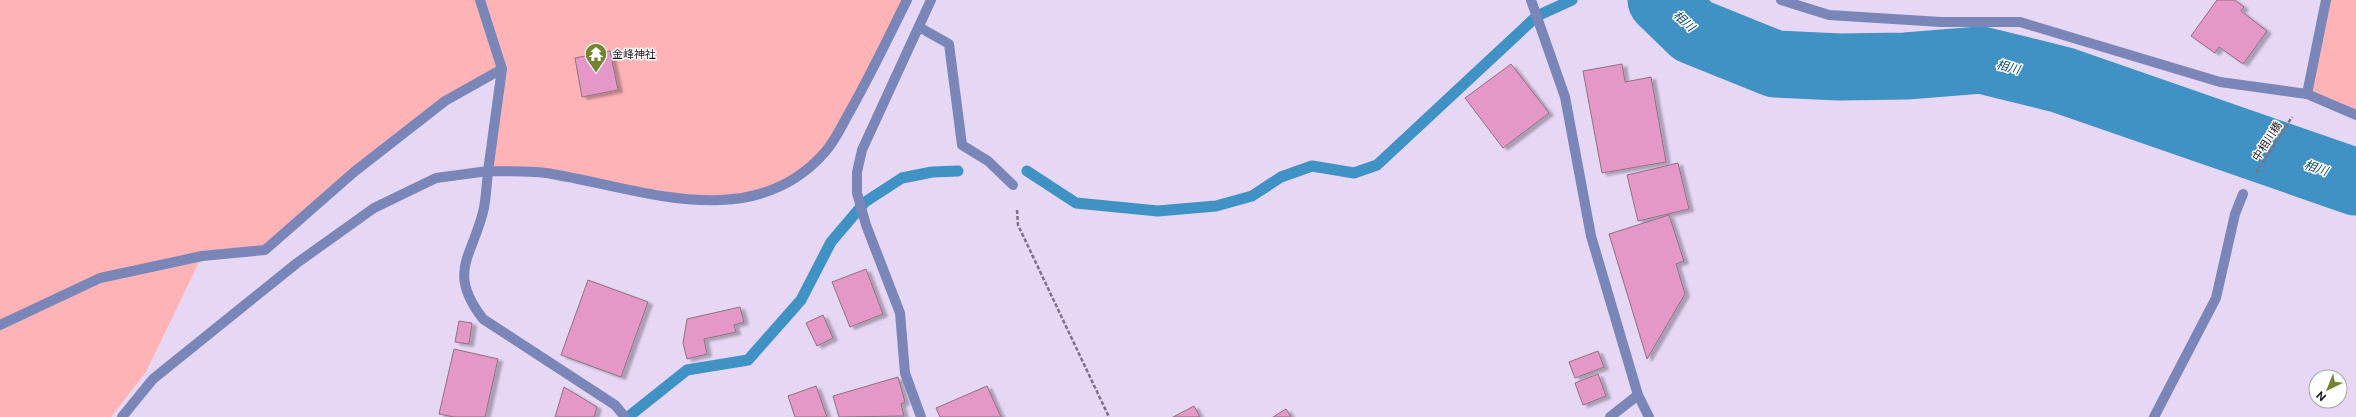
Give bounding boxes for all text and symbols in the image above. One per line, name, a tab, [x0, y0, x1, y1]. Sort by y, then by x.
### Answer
water label: 相川	[1670, 8, 1699, 36]
temple icon: 金峰神社	[583, 41, 609, 74]
place label: 金峰神社	[612, 48, 656, 60]
water label: 相川	[1995, 57, 2023, 77]
street label: 中相川橋	[2250, 119, 2284, 163]
water label: 相川	[2302, 157, 2332, 179]
north arrow	[2308, 369, 2348, 409]
text: N	[2314, 389, 2328, 404]

